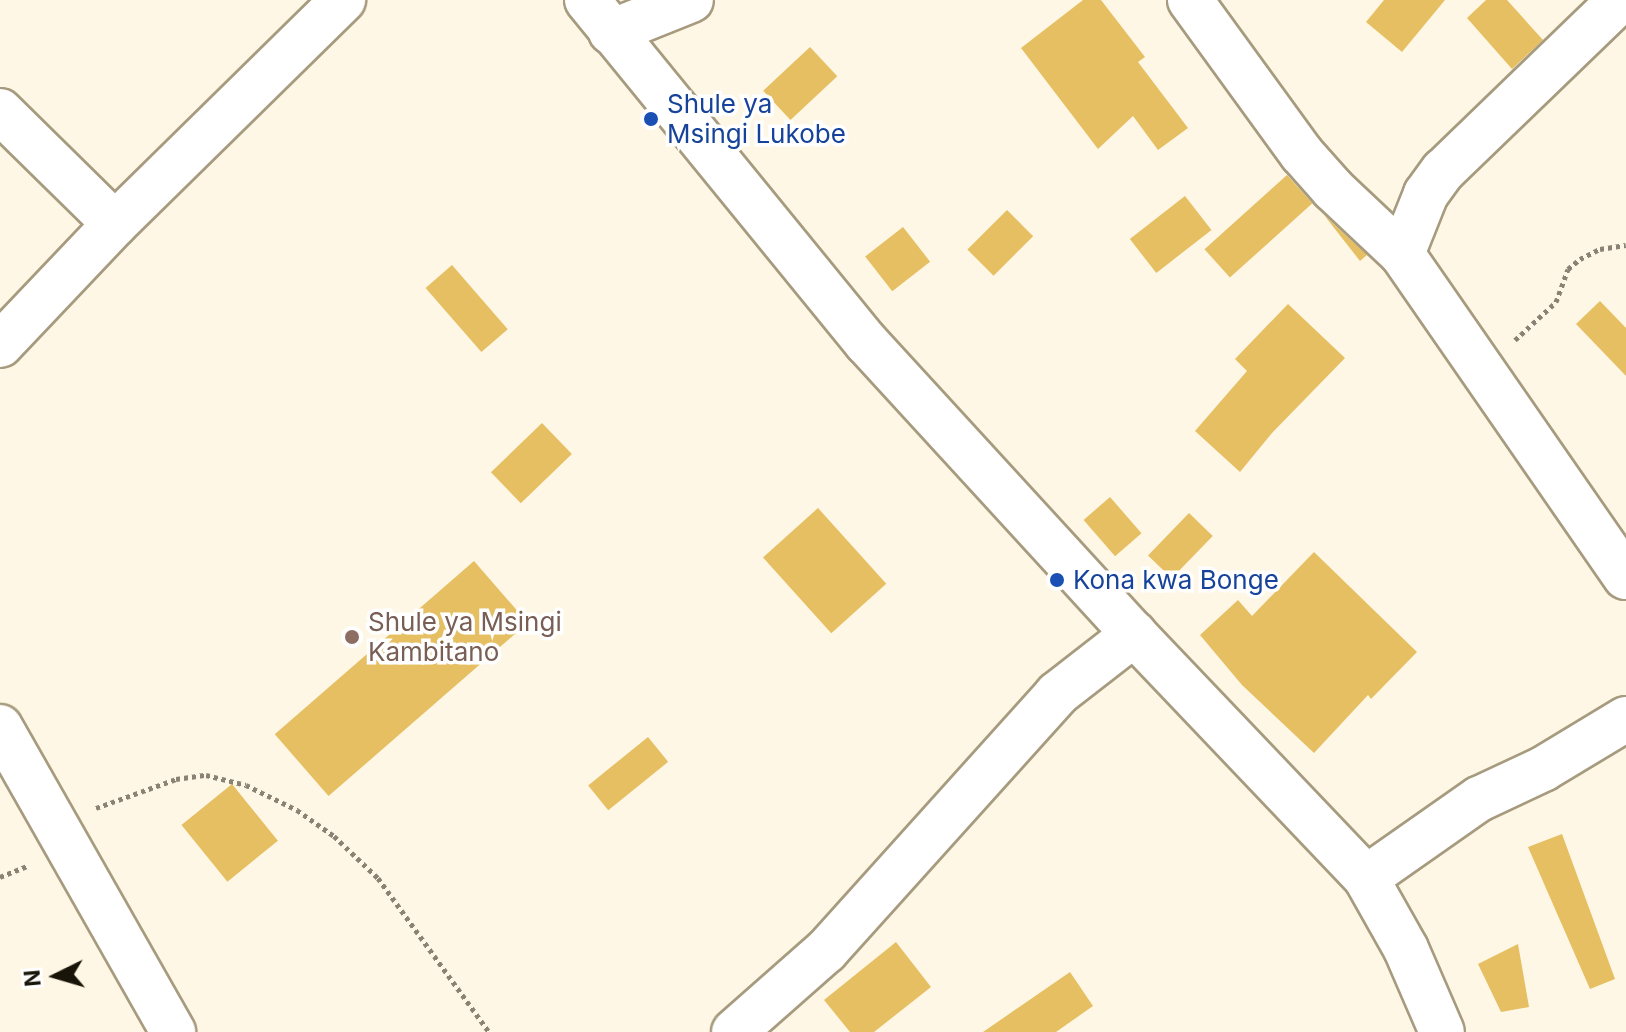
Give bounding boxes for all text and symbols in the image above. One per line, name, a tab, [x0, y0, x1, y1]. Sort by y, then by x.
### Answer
place label: Shule ya Msingi Lukobe	[667, 88, 846, 150]
marker: Shule ya Msingi Lukobe	[642, 110, 660, 128]
place label: Kona kwa Bonge	[1073, 564, 1279, 596]
marker: Kona kwa Bonge	[1048, 571, 1066, 589]
place label: Shule ya Msingi Kambitano	[368, 606, 562, 668]
marker: Shule ya Msingi Kambitano	[343, 628, 361, 646]
north arrow	[16, 936, 96, 1016]
text: N	[18, 969, 46, 988]

